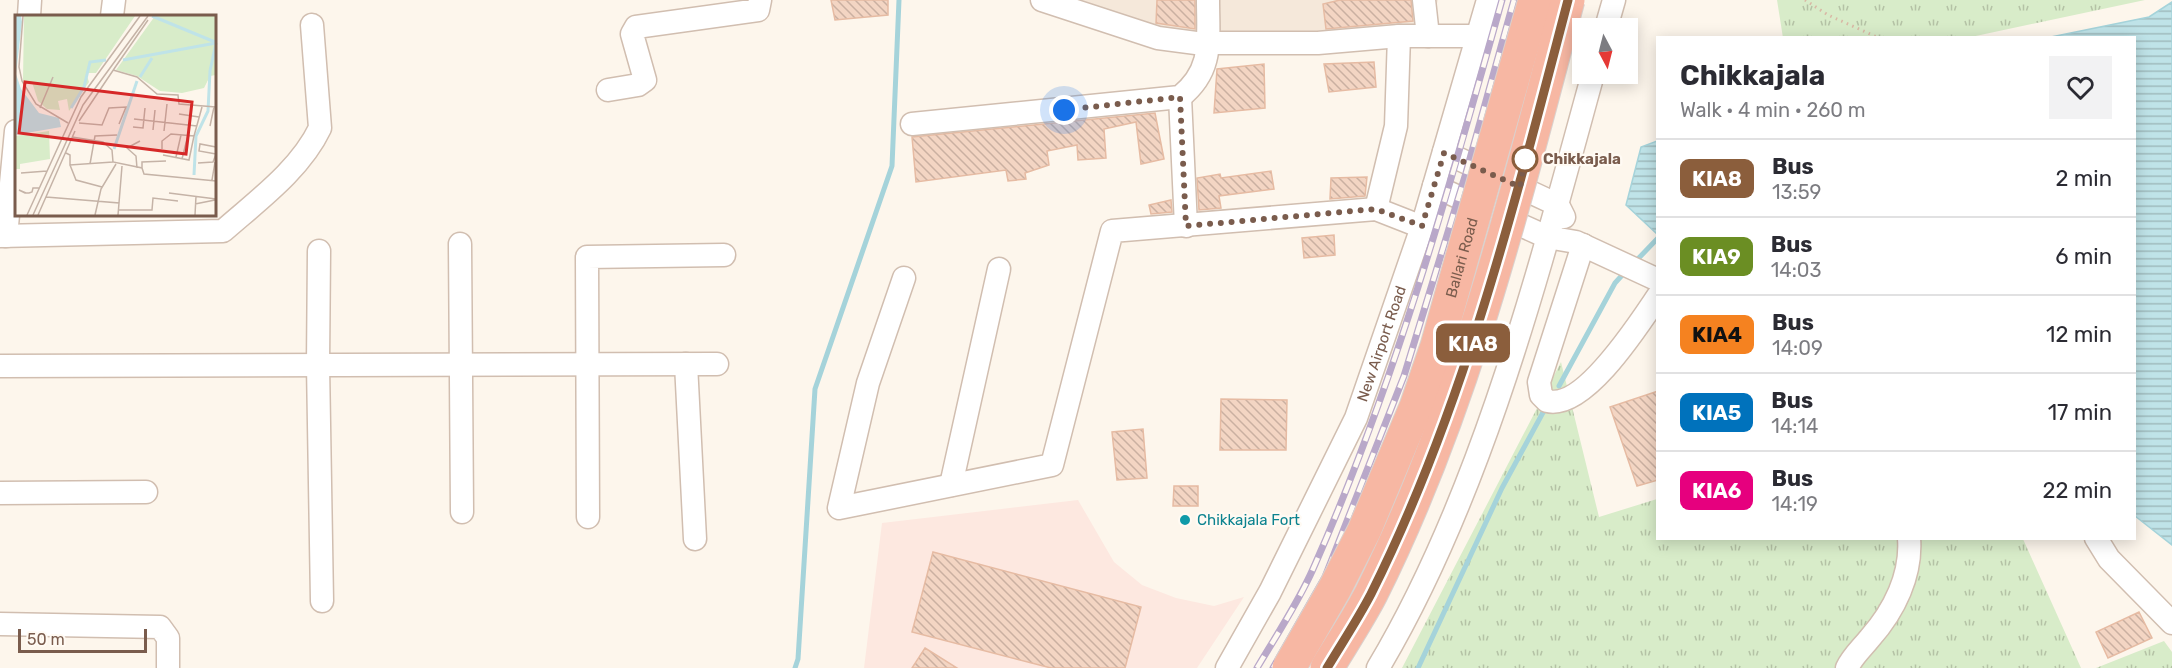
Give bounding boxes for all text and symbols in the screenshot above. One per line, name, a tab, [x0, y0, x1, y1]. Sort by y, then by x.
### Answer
inset map	[15, 15, 216, 216]
north arrow	[1572, 18, 1638, 84]
map controls	[1572, 18, 1638, 84]
button: heart	[2049, 56, 2112, 119]
text: Chikkajala	[1680, 59, 1825, 92]
your location	[1049, 95, 1079, 125]
text: Walk · 4 min · 260 m	[1680, 98, 1866, 122]
marker: Chikkajala	[1512, 146, 1538, 172]
place label: Chikkajala	[1543, 150, 1621, 168]
text: Bus	[1772, 153, 1814, 180]
text: 2 min	[2055, 165, 2112, 192]
text: KIA8	[1692, 166, 1742, 191]
text: 13:59	[1772, 180, 1821, 204]
street label: Ballari Road	[1442, 216, 1482, 300]
text: Bus	[1771, 231, 1812, 258]
text: 6 min	[2055, 243, 2112, 270]
text: KIA9	[1692, 244, 1741, 269]
text: 14:03	[1771, 258, 1822, 282]
street label: New Airport Road	[1353, 283, 1410, 404]
text: Bus	[1772, 309, 1814, 336]
text: 12 min	[2046, 321, 2112, 348]
text: KIA4	[1692, 322, 1742, 347]
line badge: KIA8	[1431, 324, 1515, 362]
text: KIA8	[1448, 331, 1498, 356]
text: 14:09	[1772, 336, 1823, 360]
text: Bus	[1771, 387, 1813, 414]
text: 17 min	[2048, 399, 2112, 426]
text: KIA5	[1692, 400, 1741, 425]
text: 14:14	[1771, 414, 1818, 438]
text: Bus	[1771, 465, 1813, 492]
text: 22 min	[2043, 477, 2112, 504]
text: KIA6	[1692, 478, 1741, 503]
text: 14:19	[1771, 492, 1818, 516]
place label: Chikkajala Fort	[1197, 511, 1300, 529]
marker: Chikkajala Fort	[1178, 513, 1192, 527]
scale bar	[18, 626, 147, 654]
text: 50 m	[27, 630, 65, 649]

